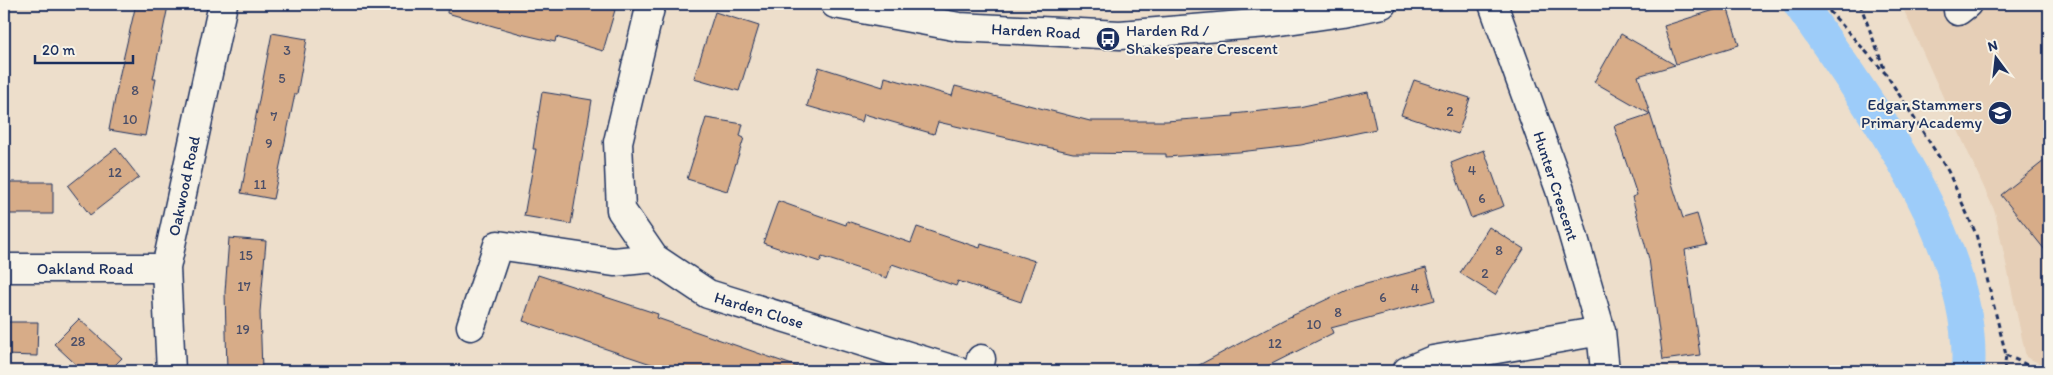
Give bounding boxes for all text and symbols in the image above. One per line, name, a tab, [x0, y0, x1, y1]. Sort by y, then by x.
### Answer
street label: Harden Road	[991, 19, 1081, 43]
place label: Harden Rd / Shakespeare Crescent	[1126, 21, 1278, 58]
bus stop icon: Harden Rd / Shakespeare Crescent	[1095, 26, 1121, 52]
scale bar	[35, 32, 132, 64]
north arrow	[1970, 32, 2020, 82]
text: N	[1986, 36, 2000, 55]
text: 20 m	[42, 41, 76, 59]
house number: 3	[283, 42, 291, 59]
house number: 5	[278, 70, 286, 87]
house number: 8	[131, 82, 139, 99]
place label: Edgar Stammers Primary Academy	[1861, 95, 1982, 132]
school or university icon: Edgar Stammers Primary Academy	[1987, 100, 2013, 126]
house number: 2	[1446, 103, 1454, 120]
house number: 7	[271, 108, 278, 125]
house number: 10	[122, 111, 138, 128]
street label: Hunter Crescent	[1529, 129, 1583, 243]
street label: Oakwood Road	[164, 134, 204, 238]
house number: 9	[265, 135, 273, 152]
house number: 4	[1468, 162, 1477, 179]
house number: 12	[108, 164, 123, 181]
house number: 11	[254, 176, 267, 193]
house number: 6	[1478, 190, 1486, 207]
house number: 8	[1495, 242, 1503, 259]
house number: 15	[239, 247, 253, 264]
street label: Oakland Road	[37, 259, 134, 278]
house number: 2	[1481, 265, 1489, 282]
house number: 17	[237, 278, 251, 295]
house number: 4	[1411, 280, 1420, 297]
street label: Harden Close	[712, 287, 806, 333]
house number: 6	[1379, 289, 1387, 306]
house number: 8	[1334, 304, 1342, 321]
house number: 10	[1306, 316, 1322, 333]
house number: 19	[236, 321, 250, 338]
house number: 28	[70, 333, 86, 350]
house number: 12	[1268, 335, 1283, 352]

